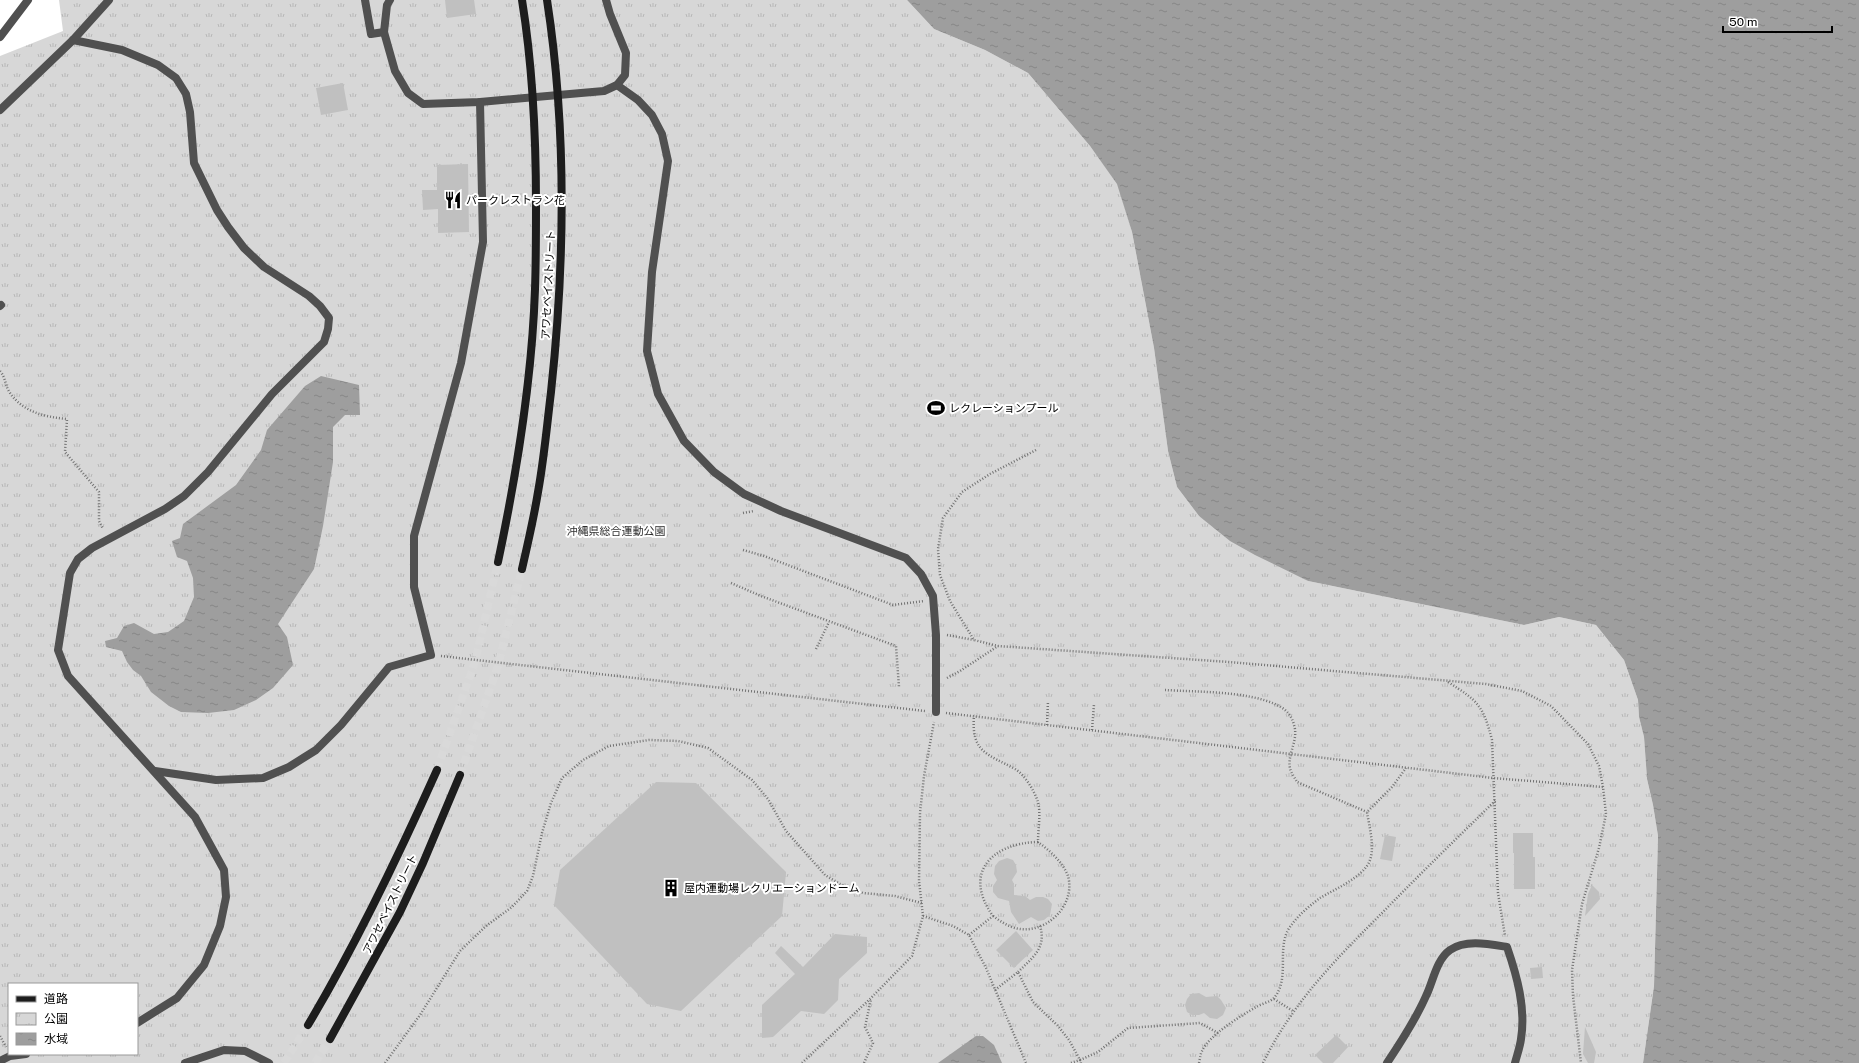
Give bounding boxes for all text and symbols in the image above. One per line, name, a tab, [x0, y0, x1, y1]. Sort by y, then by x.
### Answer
scale bar	[1723, 8, 1832, 34]
text: 50 m	[1729, 15, 1757, 29]
restaurant icon: パークレストラン花	[443, 190, 463, 210]
place label: パークレストラン花	[466, 194, 565, 206]
street label: アワセベイストリート	[539, 230, 557, 340]
sports icon: レクレーションプール	[926, 398, 946, 418]
place label: レクレーションプール	[949, 402, 1058, 414]
park label: 沖縄県総合運動公園	[567, 525, 666, 537]
street label: アワセベイストリート	[361, 852, 419, 956]
building icon: 屋内運動場レクリエーションドーム	[661, 878, 681, 898]
place label: 屋内運動場レクリエーションドーム	[684, 882, 859, 894]
legend	[8, 983, 138, 1055]
text: 道路	[44, 992, 68, 1006]
text: 公園	[44, 1012, 68, 1026]
text: 水域	[44, 1032, 68, 1046]

